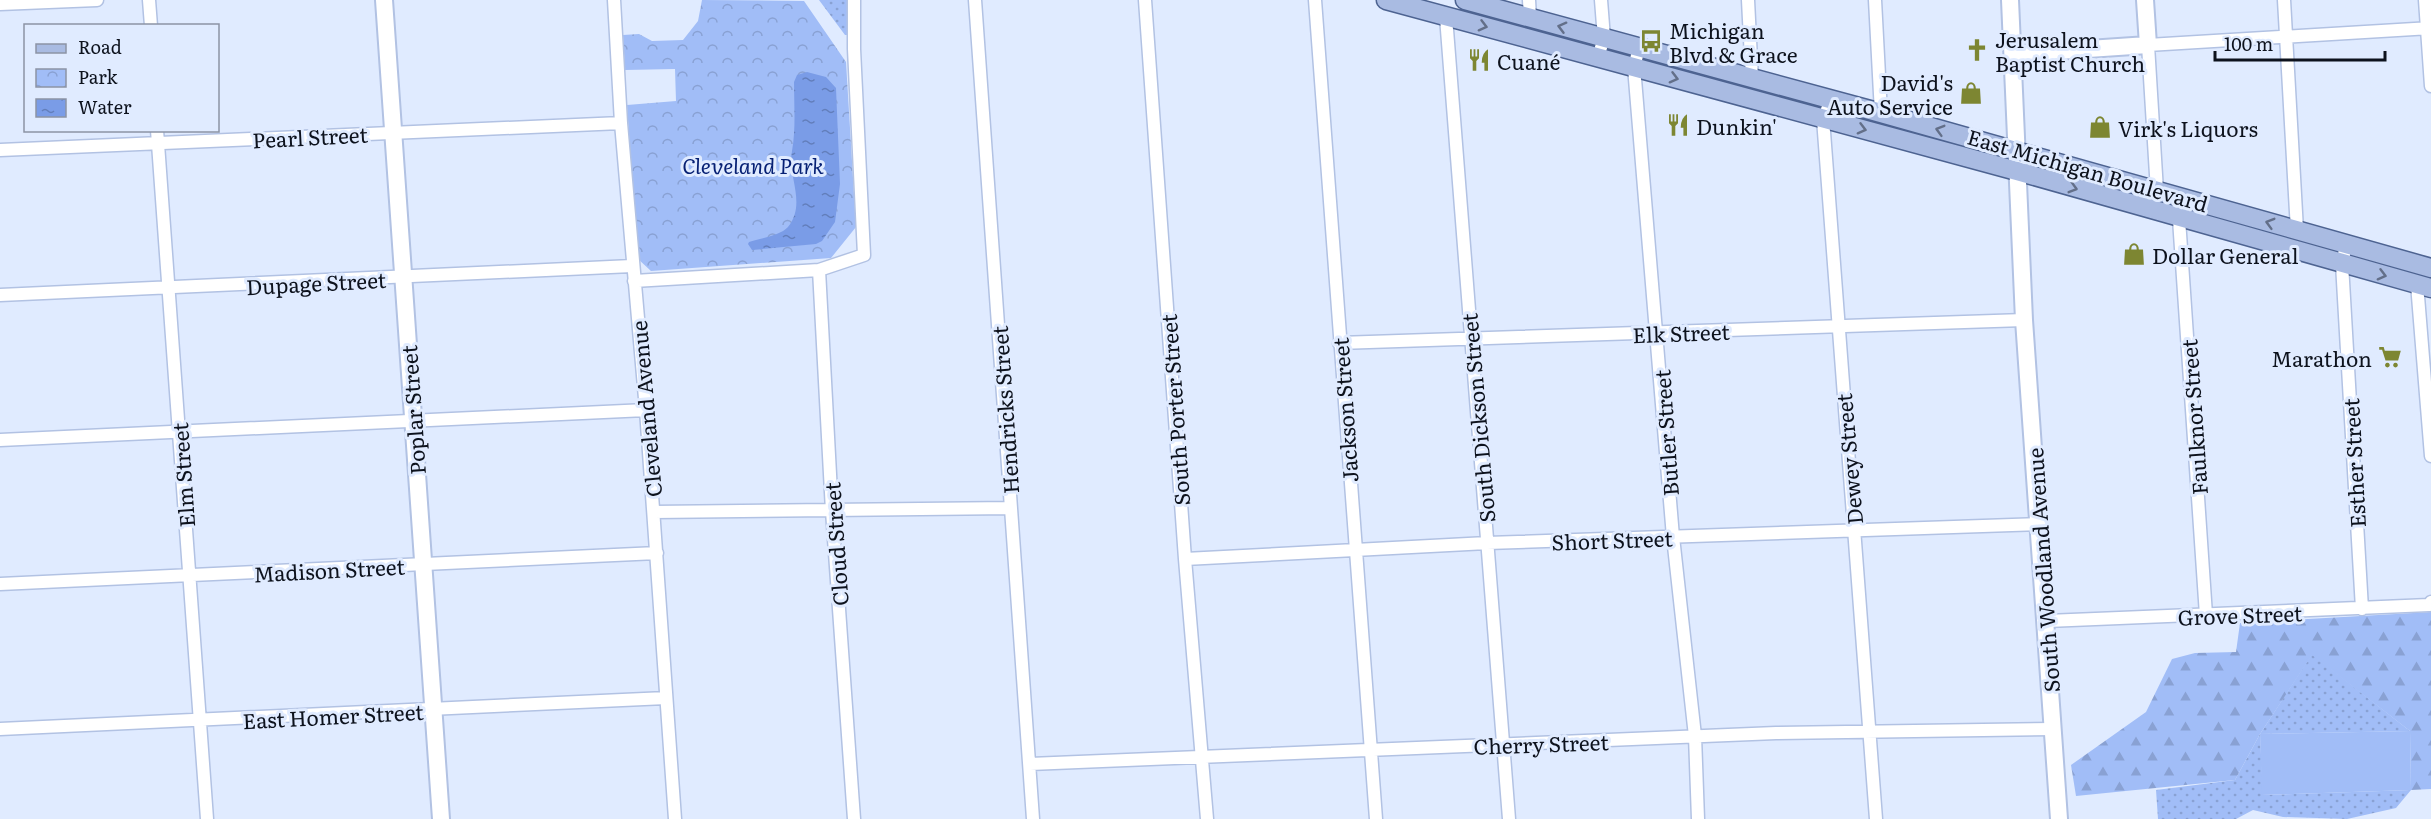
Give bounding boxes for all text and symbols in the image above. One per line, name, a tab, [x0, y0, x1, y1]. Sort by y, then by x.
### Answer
place label: Michigan Blvd & Grace	[1669, 14, 1798, 69]
one-way arrow	[1478, 19, 1488, 32]
one-way arrow	[1558, 21, 1568, 34]
place label: Jerusalem Baptist Church	[1995, 23, 2145, 78]
legend	[24, 24, 219, 132]
scale bar	[2215, 24, 2384, 62]
bus stop icon: Michigan Blvd & Grace	[1638, 28, 1664, 54]
text: 100 m	[2224, 30, 2273, 57]
text: Road	[78, 33, 122, 60]
church icon: Jerusalem Baptist Church	[1964, 37, 1990, 63]
place label: Cuané	[1497, 45, 1561, 76]
restaurant icon: Cuané	[1466, 47, 1492, 73]
text: Park	[78, 63, 119, 90]
place label: David's Auto Service	[1827, 66, 1953, 121]
one-way arrow	[1668, 71, 1679, 83]
shop icon: David's Auto Service	[1958, 80, 1984, 106]
text: Water	[78, 93, 132, 120]
place label: Dunkin'	[1696, 110, 1777, 141]
restaurant icon: Dunkin'	[1665, 112, 1691, 138]
place label: Virk's Liquors	[2118, 112, 2258, 143]
shop icon: Virk's Liquors	[2087, 114, 2113, 140]
street label: Pearl Street	[252, 117, 369, 155]
street label: East Michigan Boulevard	[1964, 120, 2212, 218]
one-way arrow	[1857, 122, 1867, 135]
one-way arrow	[1935, 125, 1946, 137]
park label: Cleveland Park	[682, 149, 824, 180]
one-way arrow	[2067, 181, 2078, 193]
one-way arrow	[2265, 218, 2276, 230]
place label: Dollar General	[2152, 239, 2299, 270]
shop icon: Dollar General	[2121, 241, 2147, 267]
street label: Dupage Street	[245, 263, 387, 301]
one-way arrow	[2376, 268, 2387, 280]
street label: South Dickson Street	[1452, 312, 1502, 524]
street label: South Porter Street	[1152, 313, 1196, 507]
street label: Elk Street	[1632, 315, 1731, 349]
street label: Cleveland Avenue	[622, 319, 668, 499]
street label: Hendricks Street	[983, 324, 1025, 495]
street label: Jackson Street	[1323, 336, 1365, 483]
street label: Faulknor Street	[2172, 338, 2214, 496]
place label: Marathon	[2271, 342, 2372, 373]
street label: Poplar Street	[392, 344, 432, 476]
supermarket icon: Marathon	[2377, 344, 2403, 370]
street label: Butler Street	[1645, 368, 1685, 497]
street label: Dewey Street	[1827, 392, 1869, 526]
street label: Esther Street	[2334, 397, 2372, 529]
street label: Elm Street	[163, 421, 201, 528]
street label: South Woodland Avenue	[2018, 446, 2066, 693]
street label: Cloud Street	[815, 481, 855, 607]
street label: Short Street	[1551, 521, 1674, 557]
street label: Madison Street	[253, 550, 406, 588]
street label: Grove Street	[2177, 596, 2303, 632]
street label: East Homer Street	[242, 695, 425, 735]
street label: Cherry Street	[1473, 725, 1610, 761]

